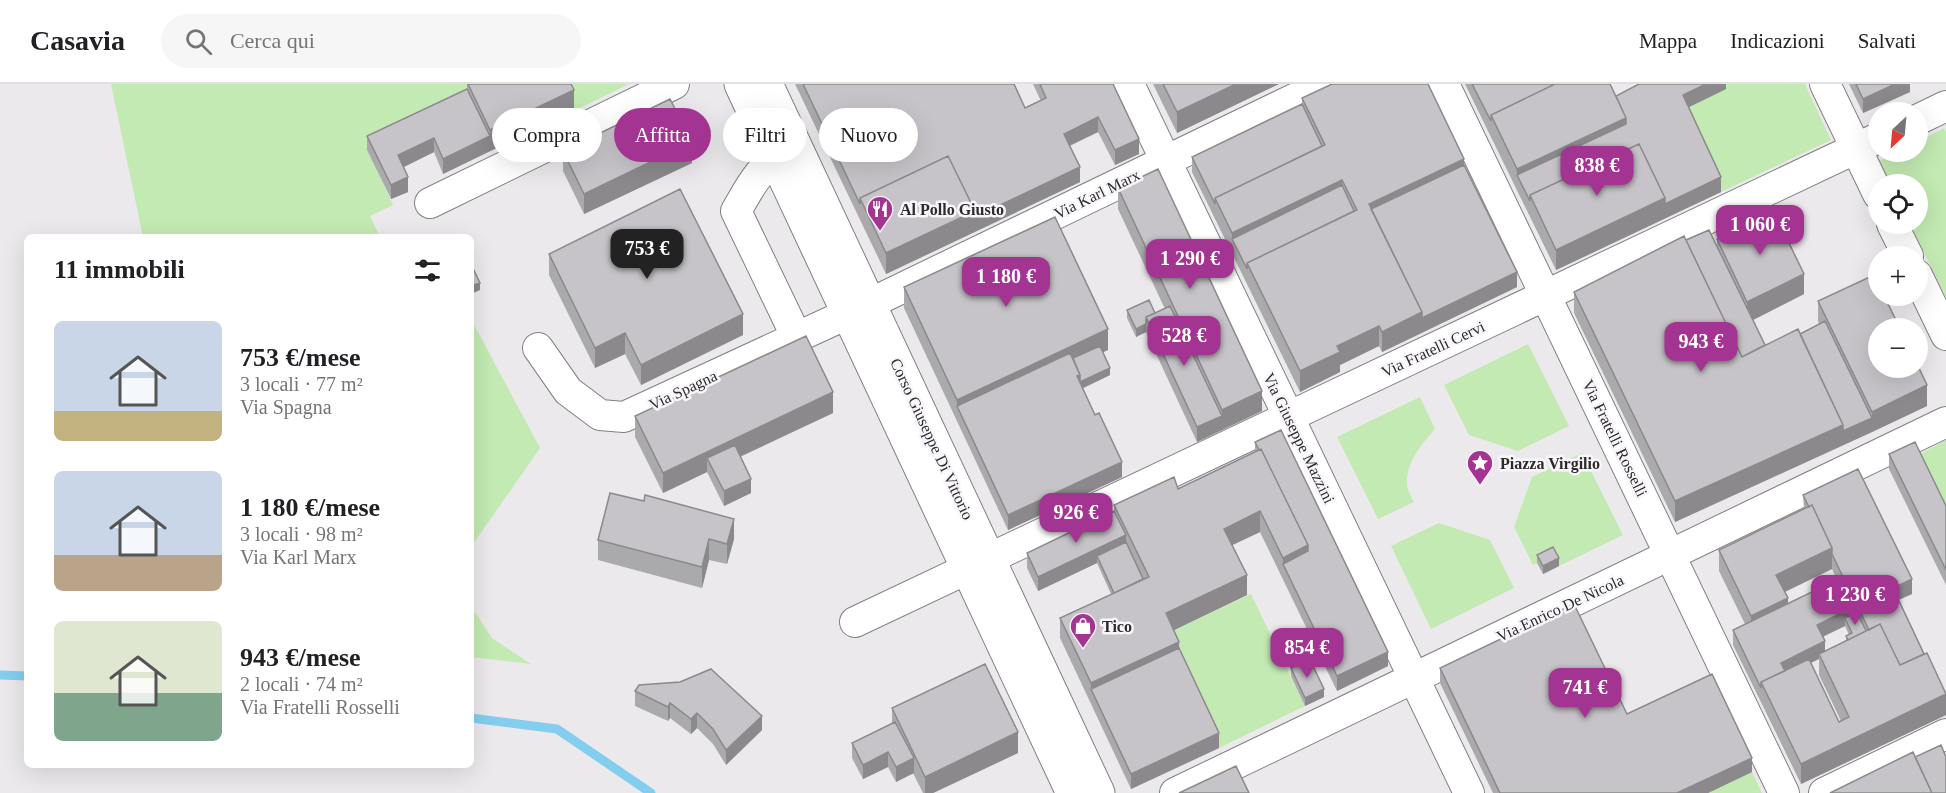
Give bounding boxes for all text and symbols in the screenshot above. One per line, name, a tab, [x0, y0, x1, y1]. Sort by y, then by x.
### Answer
search box	[161, 14, 581, 68]
text: Casavia	[30, 25, 125, 56]
icon: search	[182, 25, 215, 58]
text: Cerca qui	[230, 28, 315, 53]
text: Mappa	[1639, 29, 1697, 53]
text: Indicazioni	[1730, 29, 1825, 53]
text: Salvati	[1858, 29, 1916, 53]
north arrow	[1868, 102, 1928, 162]
map controls	[1868, 102, 1928, 378]
chip: Compra	[492, 108, 602, 162]
chip: Affitta	[614, 108, 711, 162]
chip: Filtri	[723, 108, 807, 162]
chip: Nuovo	[819, 108, 918, 162]
pin: 838 €	[1555, 146, 1639, 197]
text: 838 €	[1575, 154, 1620, 176]
street label: Via Karl Marx	[1051, 166, 1143, 222]
button: locate	[1868, 174, 1928, 234]
restaurant icon: Al Pollo Giusto	[865, 194, 895, 232]
place label: Al Pollo Giusto	[900, 201, 1004, 218]
pin: 1 060 €	[1705, 205, 1815, 256]
text: 1 060 €	[1730, 213, 1790, 235]
pin: 753 €	[605, 229, 689, 280]
text: 753 €	[625, 237, 670, 259]
pin: 1 290 €	[1135, 239, 1245, 290]
button: +	[1868, 246, 1928, 306]
text: 1 290 €	[1160, 247, 1220, 269]
icon: filters	[411, 254, 444, 287]
text: 11 immobili	[54, 255, 185, 284]
pin: 1 180 €	[951, 257, 1061, 308]
text: 1 180 €	[976, 265, 1036, 287]
pin: 528 €	[1142, 316, 1226, 367]
street label: Via Fratelli Cervi	[1379, 317, 1488, 380]
button: −	[1868, 318, 1928, 378]
pin: 943 €	[1659, 322, 1743, 373]
text: 528 €	[1162, 324, 1207, 346]
text: 943 €	[1679, 330, 1724, 352]
text: 753 €/mese	[240, 343, 361, 372]
icon: home	[102, 345, 174, 417]
street label: Corso Giuseppe Di Vittorio	[886, 356, 977, 523]
street label: Via Spagna	[646, 367, 720, 414]
street label: Via Giuseppe Mazzini	[1259, 370, 1338, 507]
text: 3 locali · 77 m²	[240, 373, 363, 395]
street label: Via Fratelli Rosselli	[1579, 377, 1651, 500]
text: Via Spagna	[240, 396, 332, 418]
place icon: Piazza Virgilio	[1465, 448, 1495, 486]
place label: Piazza Virgilio	[1500, 455, 1600, 473]
text: 1 180 €/mese	[240, 493, 380, 522]
pin: 926 €	[1034, 493, 1118, 544]
icon: home	[102, 495, 174, 567]
text: 926 €	[1054, 501, 1099, 523]
text: 3 locali · 98 m²	[240, 523, 363, 545]
text: Via Karl Marx	[240, 546, 357, 568]
street label: Via Enrico De Nicola	[1494, 571, 1626, 645]
pin: 1 230 €	[1800, 575, 1910, 626]
text: 1 230 €	[1825, 583, 1885, 605]
shop icon: Tico	[1068, 611, 1098, 649]
place label: Tico	[1102, 618, 1132, 635]
pin: 854 €	[1265, 628, 1349, 679]
text: 854 €	[1285, 636, 1330, 658]
text: 943 €/mese	[240, 643, 361, 672]
icon: home	[102, 645, 174, 717]
pin: 741 €	[1543, 668, 1627, 719]
text: 2 locali · 74 m²	[240, 673, 363, 695]
text: 741 €	[1563, 676, 1608, 698]
text: Via Fratelli Rosselli	[240, 696, 400, 718]

